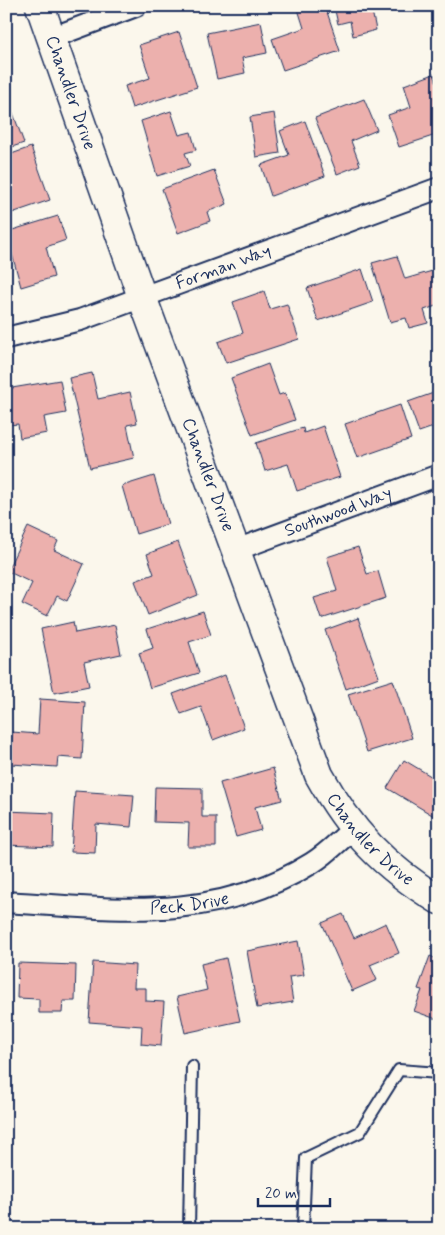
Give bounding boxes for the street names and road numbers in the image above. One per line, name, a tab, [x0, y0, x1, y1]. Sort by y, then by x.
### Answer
street label: Chandler Drive	[39, 32, 102, 153]
street label: Forman Way	[172, 239, 274, 296]
street label: Chandler Drive	[176, 414, 240, 535]
street label: Southwood Way	[281, 481, 395, 543]
street label: Chandler Drive	[321, 788, 419, 892]
street label: Peck Drive	[149, 887, 232, 921]

